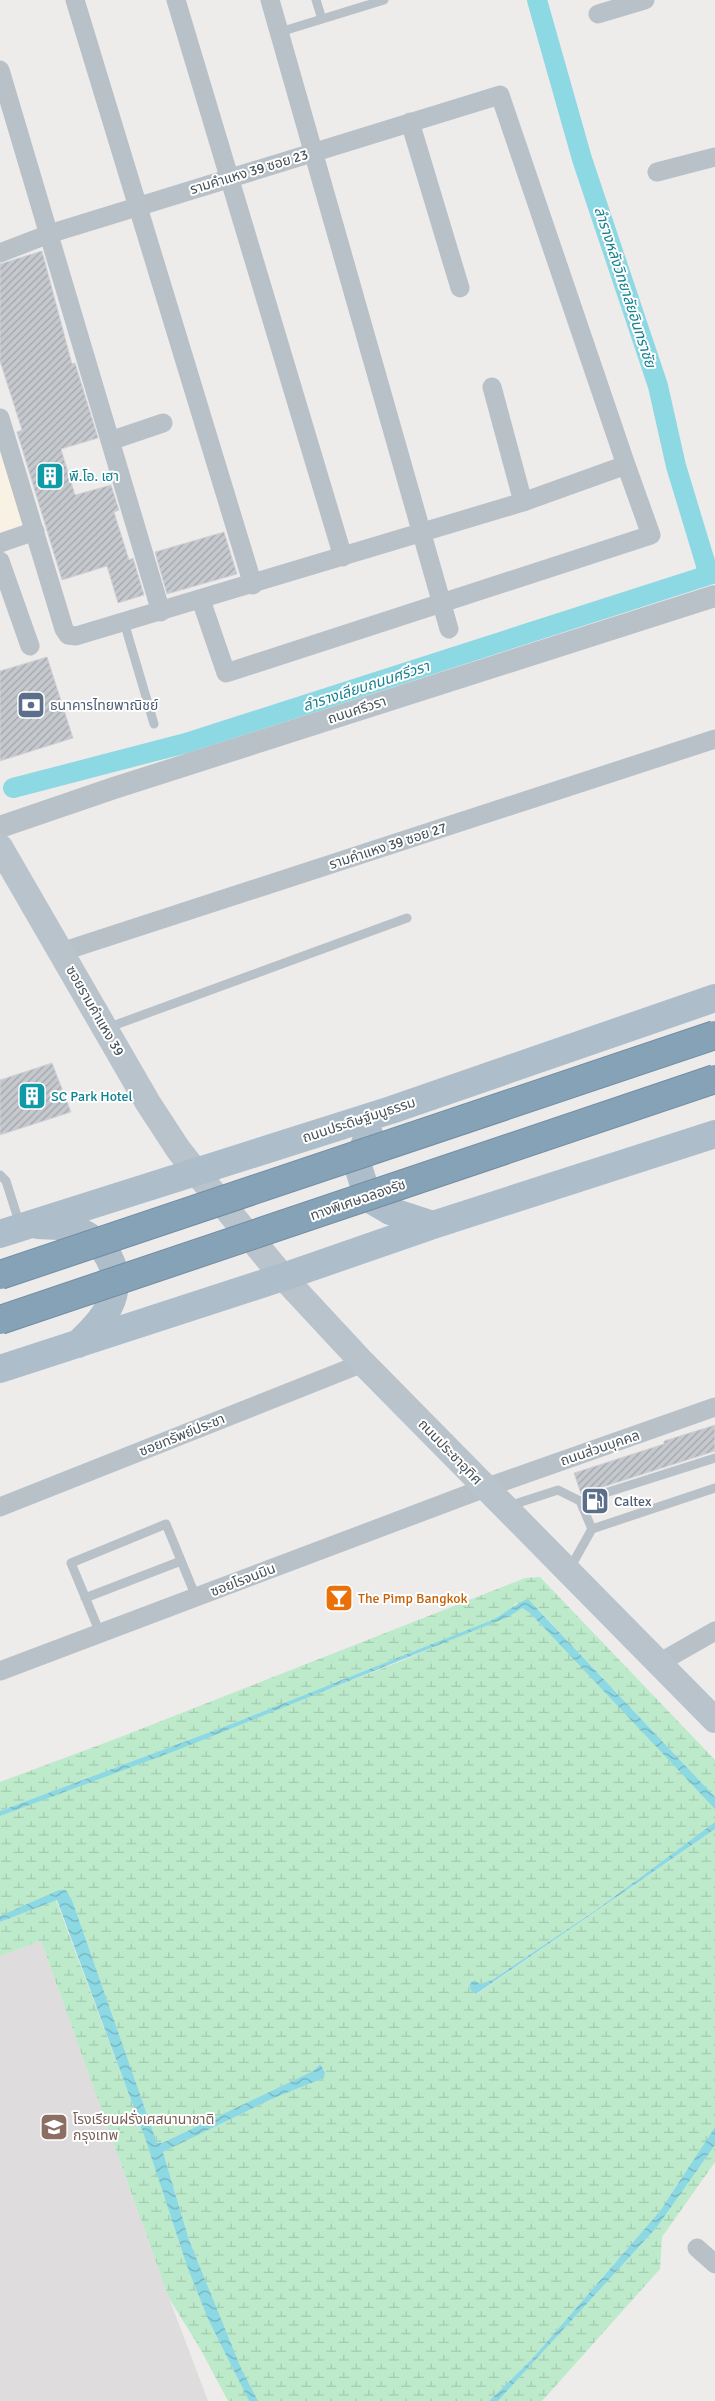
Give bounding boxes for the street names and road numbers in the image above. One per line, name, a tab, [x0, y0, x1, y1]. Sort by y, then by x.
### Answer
street label: รามคำแหง 39 ซอย 23	[188, 146, 310, 198]
street label: ถนนศรีวรา	[326, 693, 388, 727]
street label: รามคำแหง 39 ซอย 27	[327, 819, 449, 873]
street label: ซอยรามคำแหง 39	[62, 963, 128, 1059]
street label: ถนนประดิษฐ์มนูธรรม	[300, 1094, 418, 1146]
street label: ทางพิเศษฉลองรัช	[308, 1176, 408, 1224]
street label: ซอยทรัพย์ประชา	[137, 1410, 227, 1460]
street label: ถนนประชาอุทิศ	[415, 1416, 486, 1488]
street label: ถนนส่วนบุคคล	[558, 1426, 642, 1470]
street label: ซอยโรจนมิน	[208, 1560, 278, 1600]

